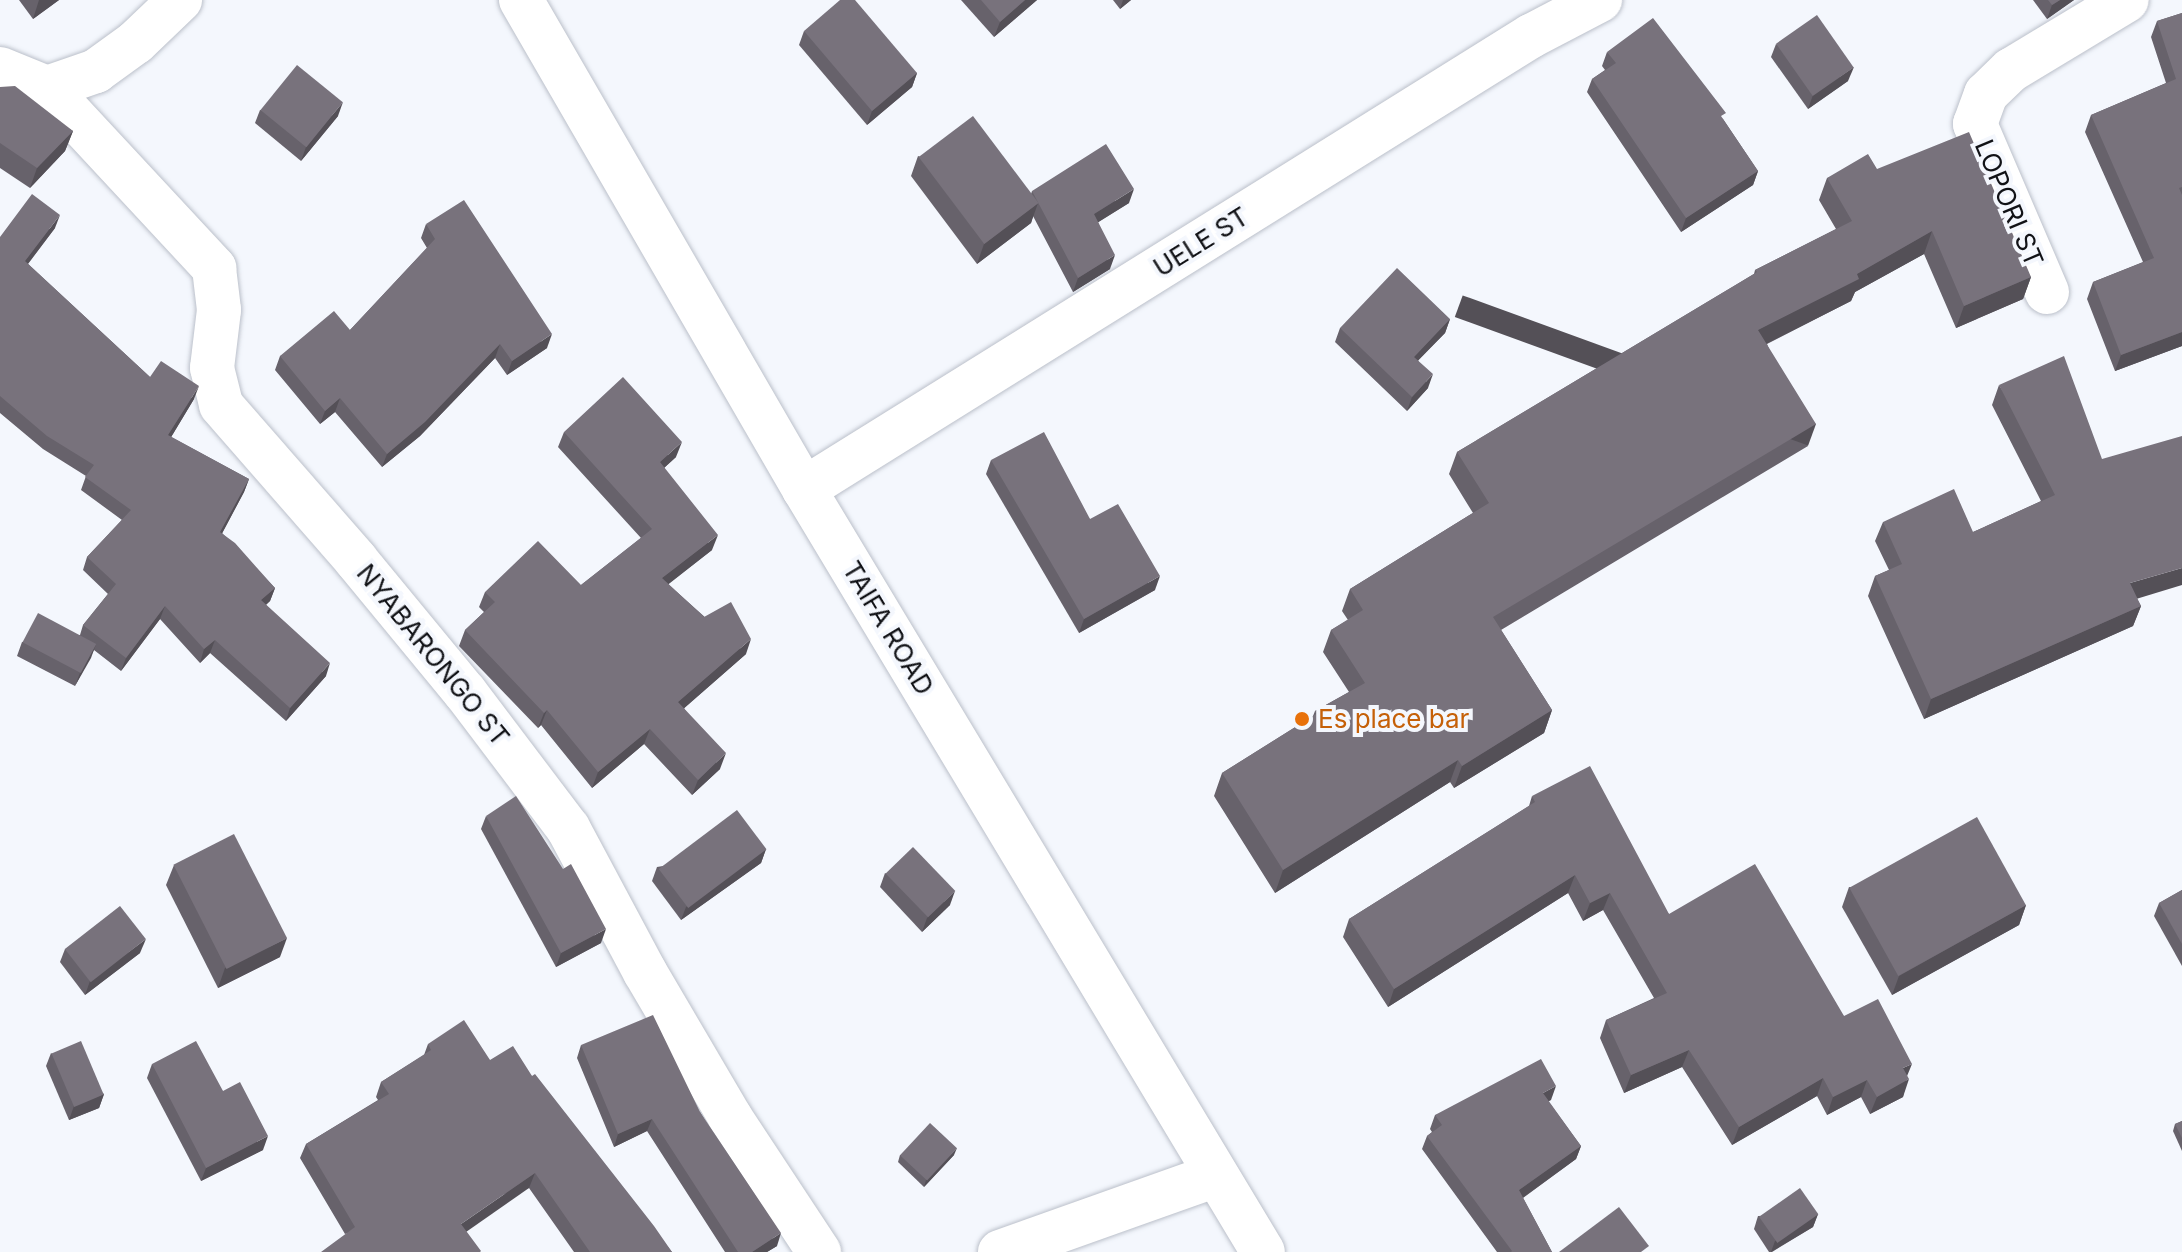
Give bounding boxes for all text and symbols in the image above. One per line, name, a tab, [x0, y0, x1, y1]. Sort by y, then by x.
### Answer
street label: LOPORI ST	[1968, 135, 2050, 271]
street label: UELE ST	[1148, 201, 1254, 283]
street label: TAIFA ROAD	[836, 556, 940, 700]
street label: NYABARONGO ST	[350, 558, 516, 752]
place label: Es place bar	[1318, 703, 1469, 735]
marker: Es place bar	[1293, 710, 1311, 728]

